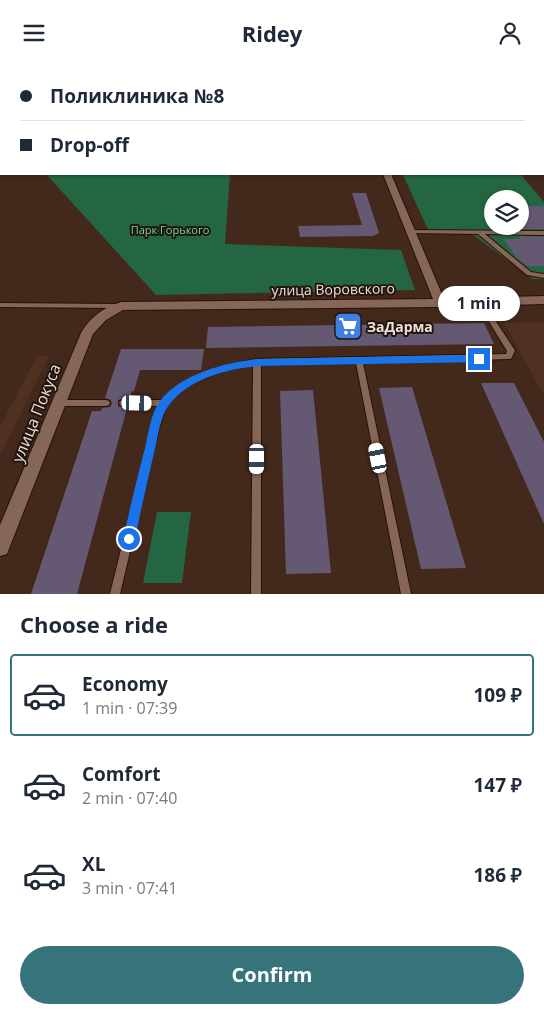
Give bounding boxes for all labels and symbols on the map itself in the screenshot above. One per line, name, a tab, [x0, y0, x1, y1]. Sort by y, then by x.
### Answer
park label: Парк Горького	[131, 222, 210, 237]
street label: улица Воровского	[271, 278, 395, 300]
callout: 1 min	[438, 287, 520, 321]
supermarket icon: ЗаДарма	[333, 311, 363, 341]
place label: ЗаДарма	[367, 317, 433, 336]
route end	[468, 348, 490, 370]
street label: улица Покуса	[6, 360, 66, 466]
car	[121, 395, 152, 411]
car	[367, 442, 388, 474]
car	[249, 444, 264, 474]
route start	[118, 528, 140, 550]

